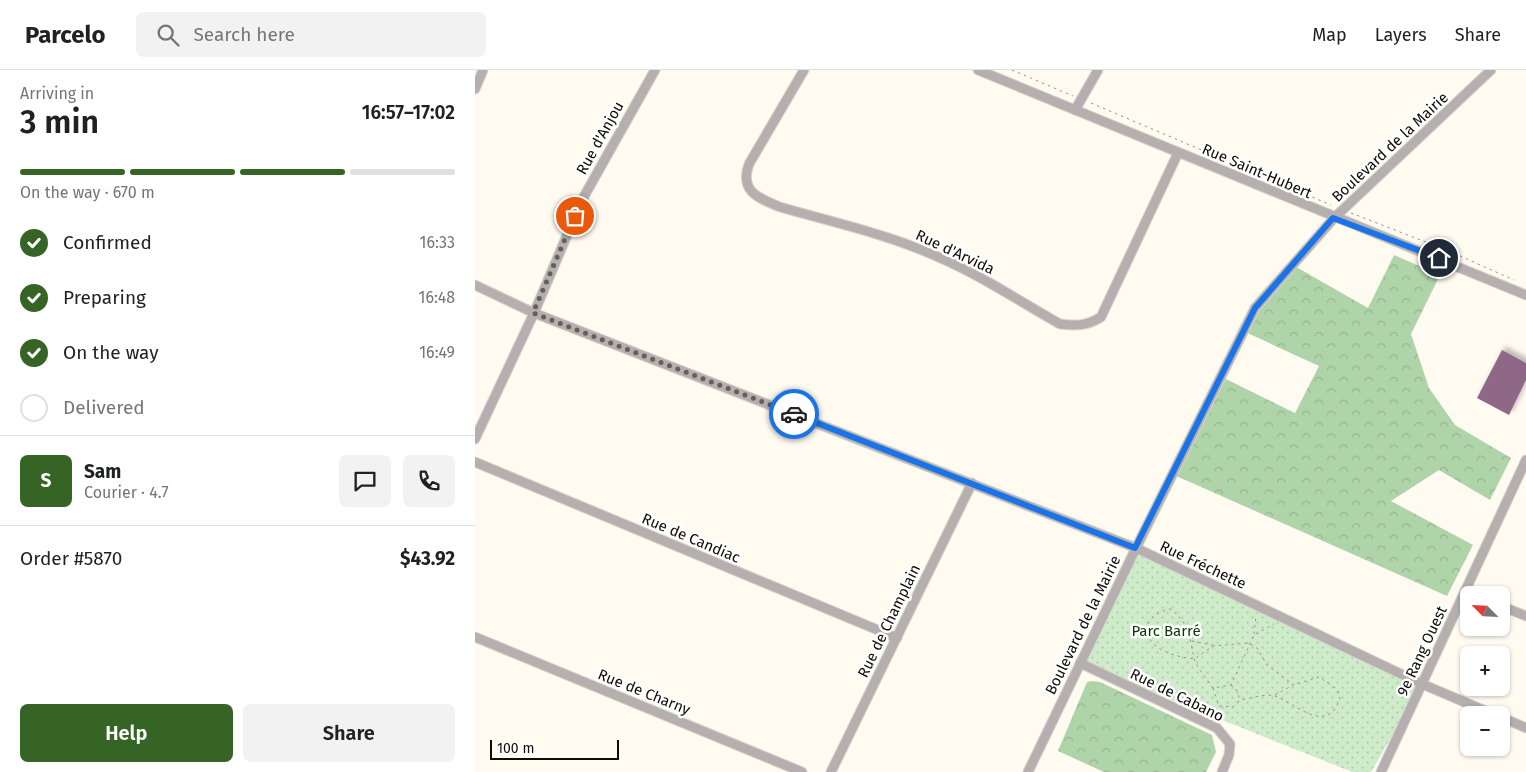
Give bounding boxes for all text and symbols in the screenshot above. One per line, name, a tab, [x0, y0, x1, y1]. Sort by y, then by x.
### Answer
search box	[136, 12, 486, 57]
text: Parcelo	[25, 21, 106, 49]
icon: search	[154, 21, 182, 49]
text: Search here	[194, 23, 295, 46]
text: Map	[1312, 24, 1347, 46]
text: Layers	[1375, 24, 1427, 46]
text: Share	[1455, 24, 1501, 46]
text: Arriving in	[20, 84, 94, 103]
street label: Boulevard de la Mairie	[1328, 88, 1452, 206]
street label: Rue d'Anjou	[573, 98, 627, 178]
text: 16:57–17:02	[362, 101, 455, 124]
text: 3 min	[20, 103, 99, 141]
street label: Rue Saint-Hubert	[1199, 140, 1315, 202]
text: On the way · 670 m	[20, 183, 155, 202]
pin	[554, 195, 596, 237]
icon: bag	[561, 202, 589, 230]
street label: Rue d'Arvida	[913, 226, 997, 278]
icon: check	[20, 229, 48, 257]
text: Confirmed	[63, 231, 152, 254]
text: 16:33	[420, 233, 455, 252]
pin	[1418, 237, 1460, 279]
icon: home	[1425, 244, 1453, 272]
icon: check	[20, 284, 48, 312]
text: Preparing	[63, 286, 146, 309]
text: 16:48	[418, 288, 455, 307]
icon: check	[20, 339, 48, 367]
text: On the way	[63, 341, 159, 364]
text: 16:49	[419, 343, 455, 362]
courier	[769, 389, 819, 439]
text: Delivered	[63, 396, 145, 419]
icon: car	[780, 400, 808, 428]
button: chat	[339, 455, 391, 507]
button: phone	[403, 455, 455, 507]
text: Sam	[84, 460, 121, 483]
text: S	[41, 469, 51, 492]
text: Courier · 4.7	[84, 483, 169, 502]
street label: Rue de Candiac	[639, 509, 743, 567]
street label: Rue Fréchette	[1157, 537, 1249, 593]
text: Order #5870	[20, 547, 122, 570]
text: $43.92	[400, 547, 455, 570]
street label: Boulevard de la Mairie	[1041, 553, 1125, 697]
street label: Rue de Champlain	[854, 562, 924, 680]
north arrow	[1460, 586, 1510, 636]
map controls	[1460, 586, 1510, 756]
street label: 9e Rang Ouest	[1393, 603, 1451, 699]
park label: Parc Barré	[1131, 622, 1201, 640]
button: +	[1460, 646, 1510, 696]
street label: Rue de Charny	[595, 665, 693, 719]
street label: Rue de Cabano	[1127, 665, 1227, 725]
button: Help	[20, 704, 233, 762]
button: Share	[243, 704, 455, 762]
button: −	[1460, 706, 1510, 756]
scale bar	[490, 737, 619, 760]
text: 100 m	[497, 740, 534, 757]

